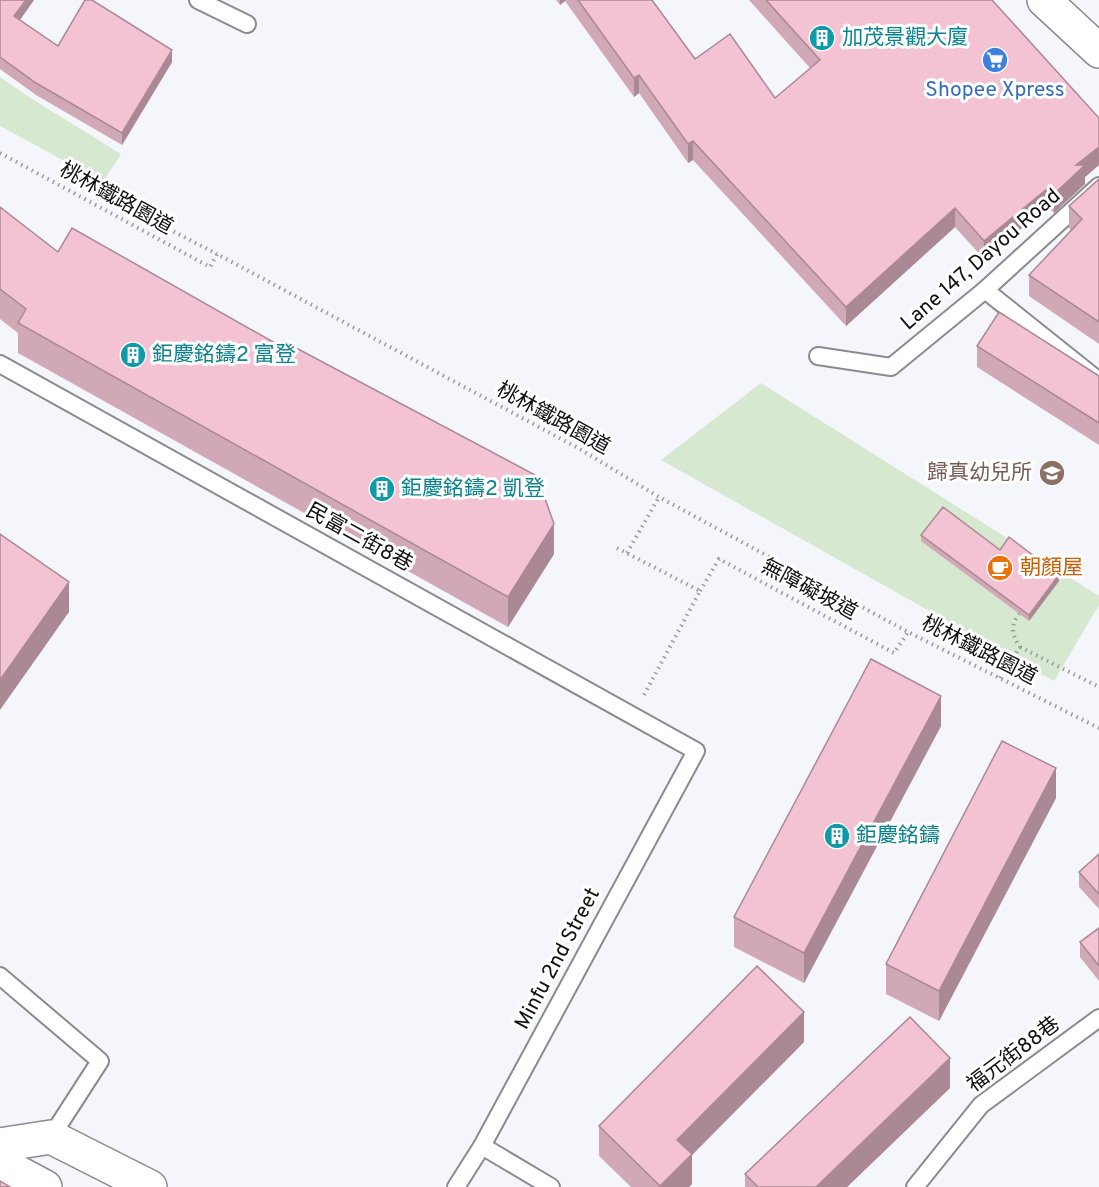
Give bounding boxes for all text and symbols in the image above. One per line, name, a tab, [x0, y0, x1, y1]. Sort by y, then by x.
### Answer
building icon: 加茂景觀大廈	[807, 23, 837, 53]
place label: 加茂景觀大廈	[842, 25, 968, 52]
supermarket icon: Shopee Xpress	[980, 45, 1010, 75]
place label: Shopee Xpress	[925, 77, 1065, 104]
street label: 桃林鐵路園道	[54, 157, 178, 241]
street label: Lane 147, Dayou Road	[895, 183, 1067, 337]
building icon: 鉅慶銘鑄2 富登	[118, 340, 148, 370]
place label: 鉅慶銘鑄2 富登	[152, 342, 296, 369]
street label: 桃林鐵路園道	[491, 377, 615, 461]
school or university icon: 歸真幼兒所	[1037, 458, 1067, 488]
place label: 歸真幼兒所	[927, 460, 1032, 487]
building icon: 鉅慶銘鑄2 凱登	[367, 474, 397, 504]
place label: 鉅慶銘鑄2 凱登	[401, 476, 545, 503]
street label: 民富二街8巷	[301, 498, 417, 578]
street label: 無障礙坡道	[756, 553, 862, 627]
cafe icon: 朝顏屋	[985, 553, 1015, 583]
place label: 朝顏屋	[1020, 555, 1083, 582]
street label: 桃林鐵路園道	[917, 610, 1041, 692]
building icon: 鉅慶銘鑄	[822, 821, 852, 851]
place label: 鉅慶銘鑄	[856, 823, 940, 850]
street label: Minfu 2nd Street	[509, 883, 607, 1035]
street label: 福元街88巷	[962, 1011, 1066, 1099]

